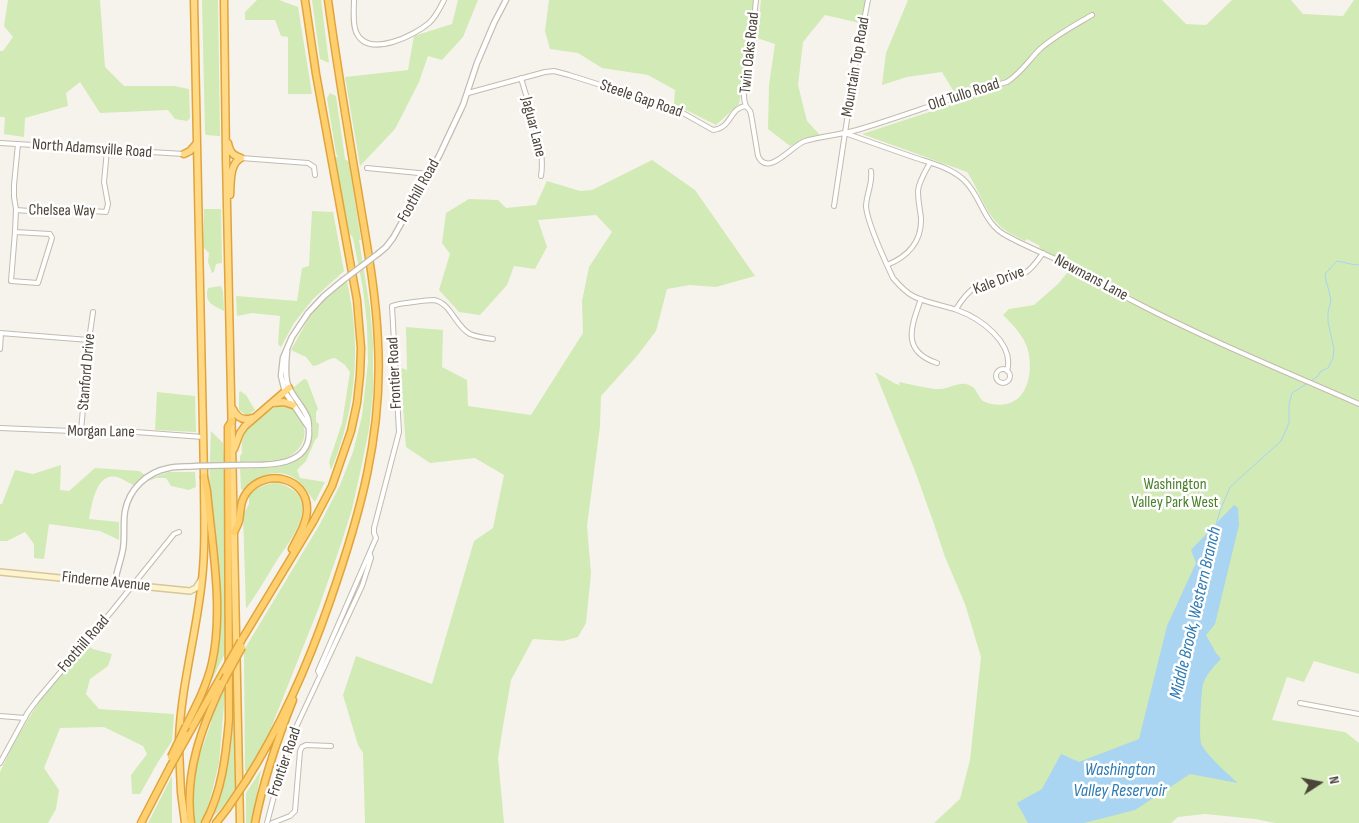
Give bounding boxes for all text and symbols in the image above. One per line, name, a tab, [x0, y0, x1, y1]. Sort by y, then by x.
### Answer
street label: Twin Oaks Road	[736, 11, 764, 95]
street label: Mountain Top Road	[838, 16, 874, 118]
street label: Old Tullo Road	[926, 74, 1002, 116]
street label: Steele Gap Road	[597, 76, 685, 122]
street label: Jaguar Lane	[516, 95, 550, 159]
street label: North Adamsville Road	[31, 135, 153, 163]
street label: Foothill Road	[394, 156, 444, 226]
street label: Chelsea Way	[28, 201, 96, 221]
street label: Newmans Lane	[1051, 251, 1131, 305]
street label: Kale Drive	[971, 263, 1027, 299]
street label: Stanford Drive	[74, 333, 100, 411]
street label: Frontier Road	[384, 337, 406, 409]
street label: Morgan Lane	[67, 422, 135, 442]
park label: Washington Valley Park West	[1131, 475, 1219, 513]
water label: Middle Brook, Western Branch	[1166, 525, 1226, 701]
street label: Finderne Avenue	[61, 568, 151, 596]
street label: Foothill Road	[54, 612, 114, 676]
street label: Frontier Road	[264, 725, 306, 799]
north arrow	[1294, 758, 1344, 808]
water label: Washington Valley Reservoir	[1073, 759, 1167, 802]
text: N	[1325, 775, 1343, 785]

